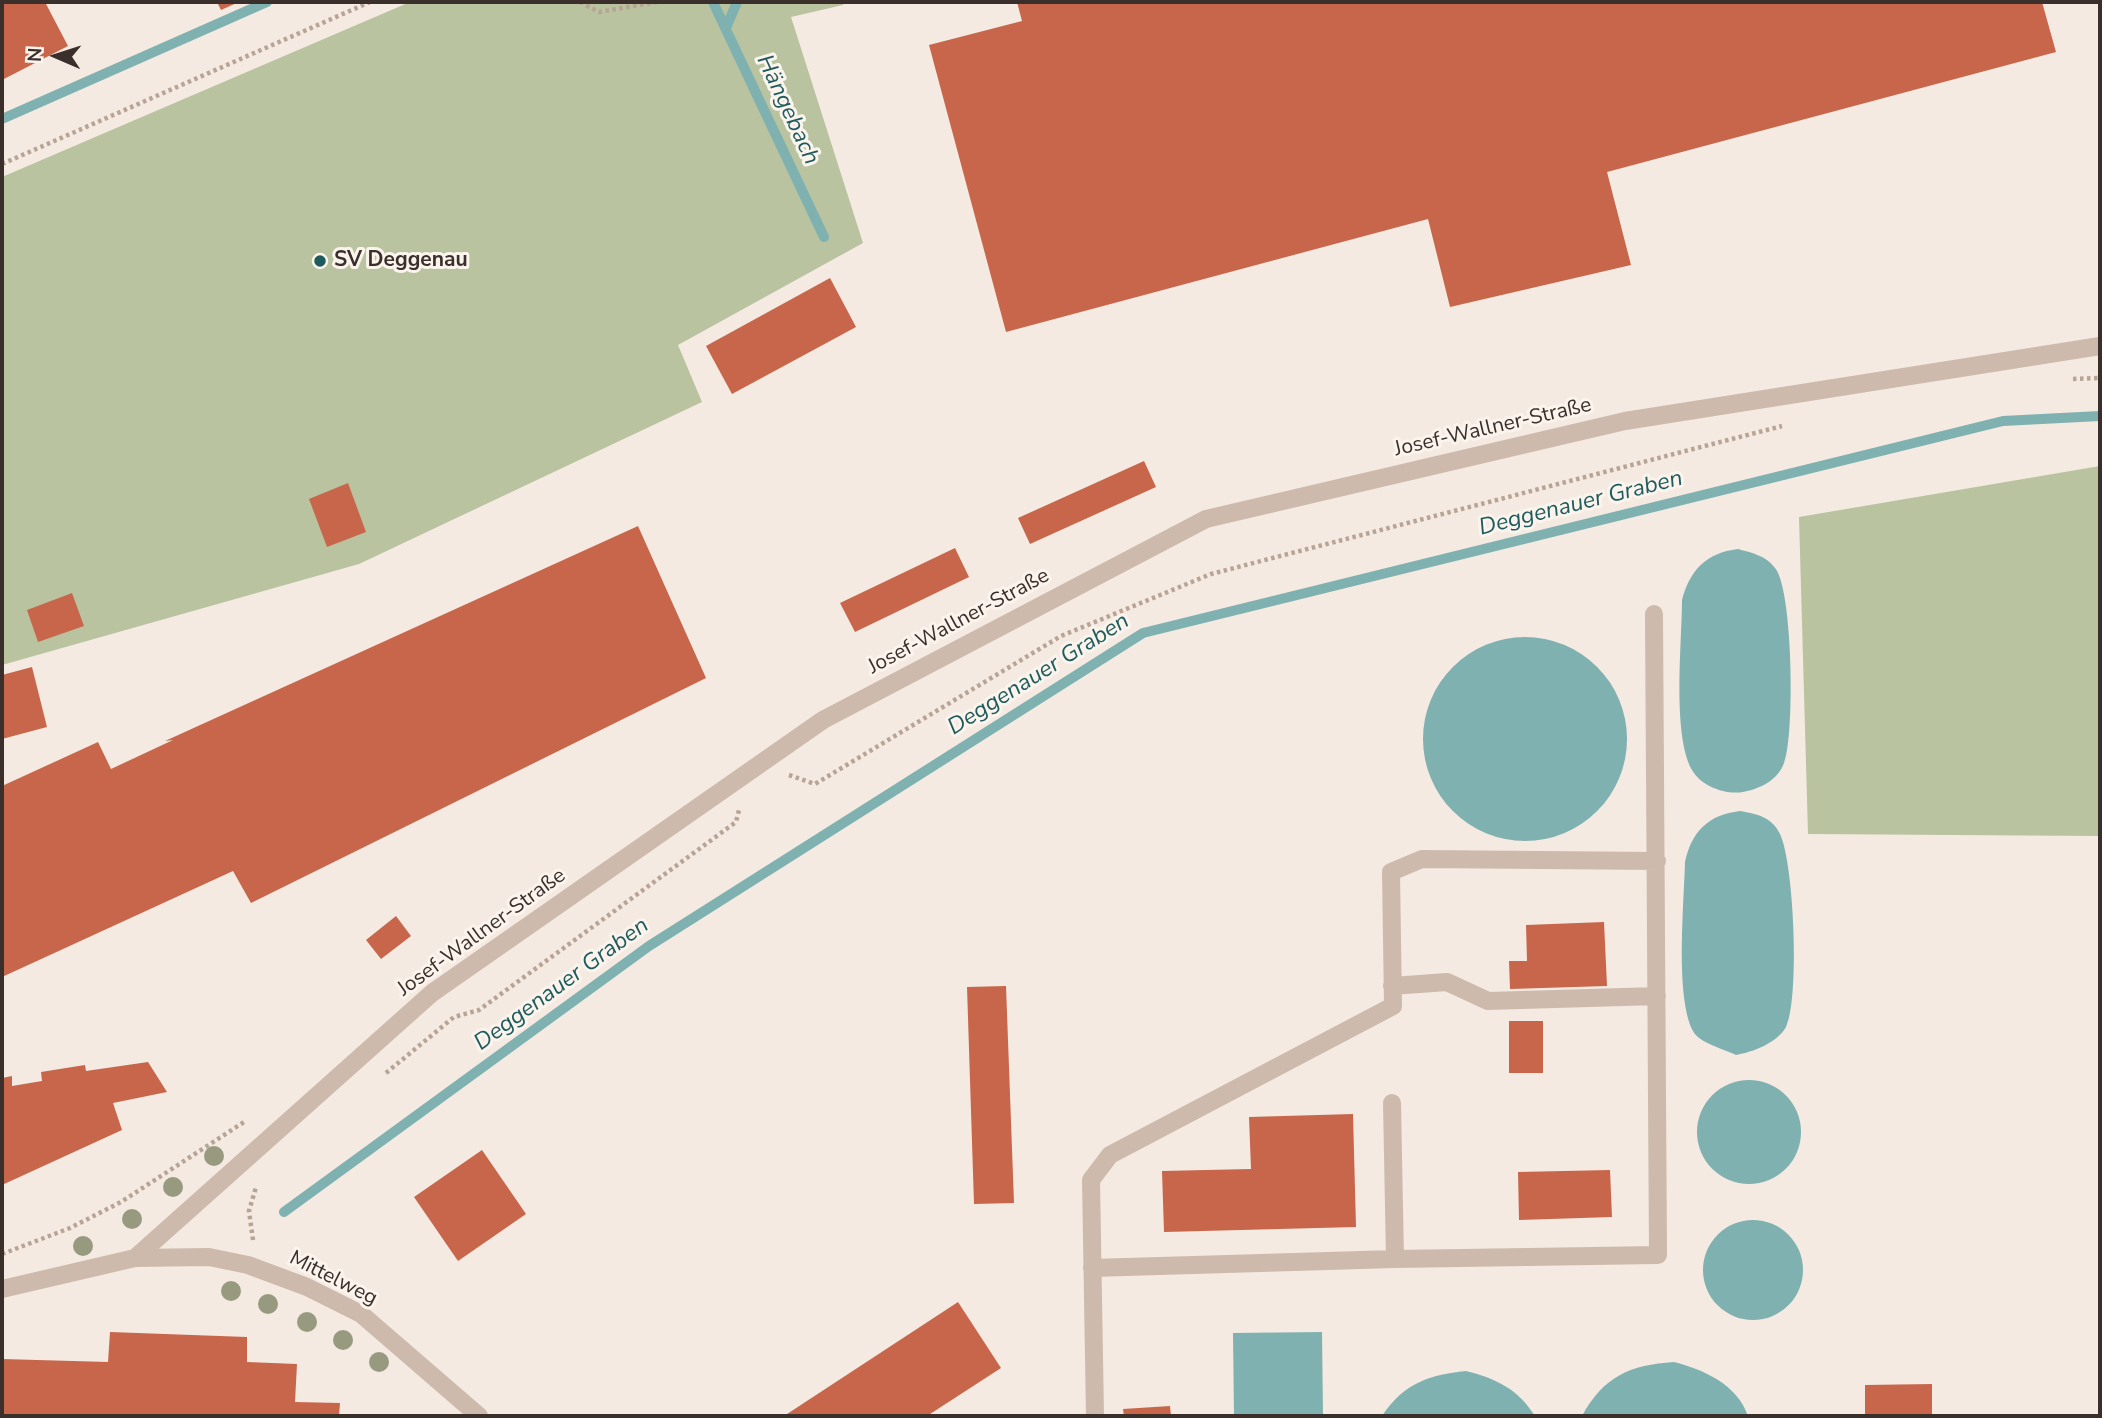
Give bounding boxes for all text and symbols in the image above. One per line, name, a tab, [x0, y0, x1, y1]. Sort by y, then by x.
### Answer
north arrow	[21, 21, 91, 91]
text: N	[22, 47, 48, 63]
water label: Hängebach	[750, 51, 824, 169]
place label: SV Deggenau	[334, 248, 468, 274]
marker: SV Deggenau	[312, 253, 328, 269]
street label: Josef-Wallner-Straße	[1392, 393, 1594, 463]
water label: Deggenauer Graben	[1476, 465, 1686, 543]
street label: Josef-Wallner-Straße	[864, 564, 1054, 680]
water label: Deggenauer Graben	[943, 608, 1135, 742]
street label: Josef-Wallner-Straße	[393, 864, 571, 1002]
water label: Deggenauer Graben	[469, 912, 655, 1058]
street label: Mittelweg	[285, 1246, 381, 1312]

